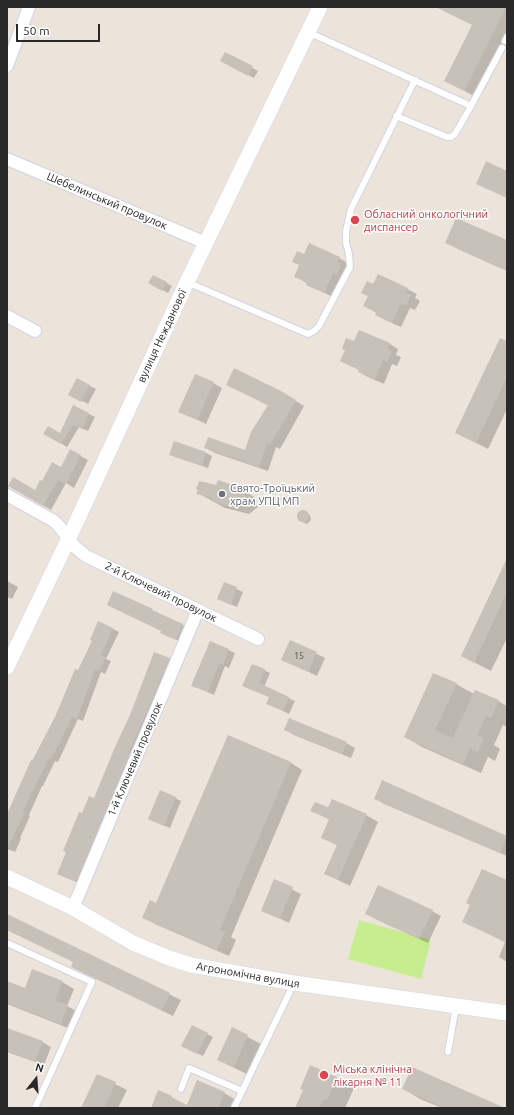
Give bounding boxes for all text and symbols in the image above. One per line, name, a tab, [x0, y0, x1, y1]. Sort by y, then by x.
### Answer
scale bar	[18, 16, 102, 42]
text: 50 m	[23, 24, 50, 37]
street label: Шебелинський провулок	[45, 170, 169, 232]
place label: Обласний онкологічний диспансер	[364, 207, 488, 233]
marker: Обласний онкологічний диспансер	[349, 214, 361, 226]
street label: вулиця Нежданової	[135, 287, 189, 385]
place label: Свято-Троїцький храм УПЦ МП	[230, 481, 315, 507]
marker: Свято-Троїцький храм УПЦ МП	[217, 489, 227, 499]
street label: 2-й Ключевий провулок	[103, 559, 219, 625]
house number: 15	[294, 651, 304, 661]
street label: 1-й Ключевий провулок	[105, 700, 165, 818]
street label: Агрономічна вулиця	[195, 959, 301, 991]
north arrow	[16, 1059, 56, 1099]
text: N	[34, 1061, 45, 1074]
place label: Міська клінічна лікарня № 11	[333, 1062, 412, 1088]
marker: Міська клінічна лікарня № 11	[318, 1069, 330, 1081]

